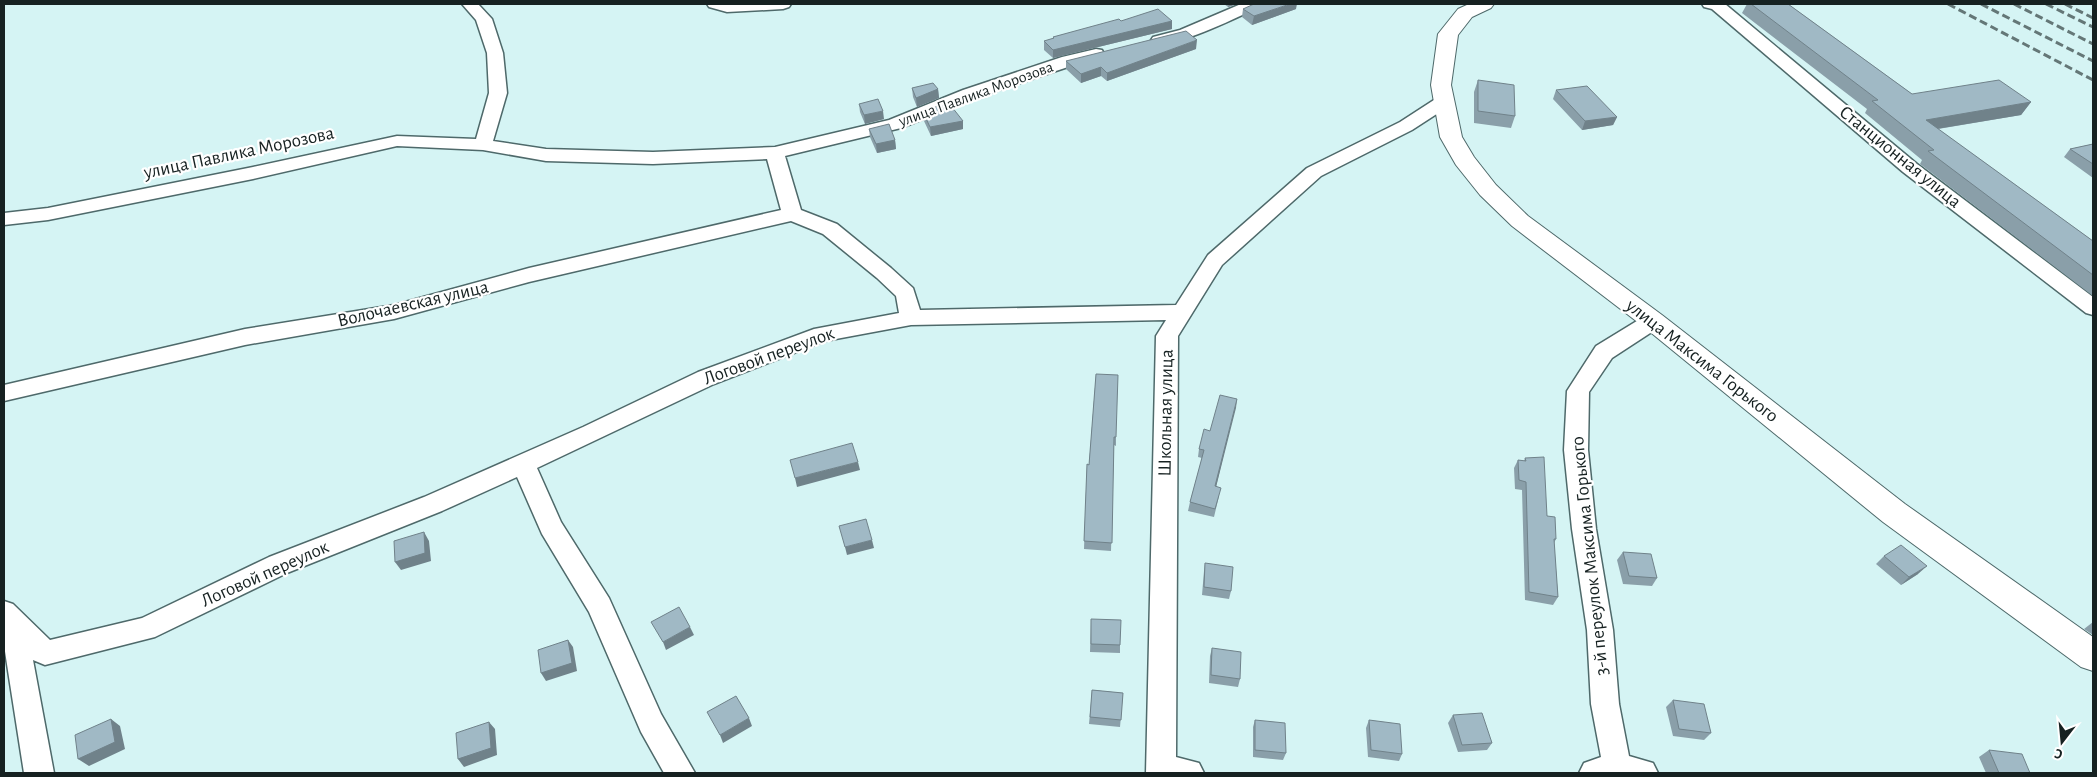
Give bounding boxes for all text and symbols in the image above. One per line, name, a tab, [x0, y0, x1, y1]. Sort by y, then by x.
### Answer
street label: улица Павлика Морозова	[896, 59, 1056, 131]
street label: Станционная улица	[1835, 102, 1965, 212]
street label: улица Павлика Морозова	[141, 123, 336, 183]
street label: Волочаевская улица	[336, 277, 491, 331]
street label: улица Максима Горького	[1622, 295, 1782, 426]
street label: Логовой переулок	[701, 323, 837, 388]
street label: Школьная улица	[1155, 349, 1177, 477]
street label: 3-й переулок Максима Горького	[1568, 436, 1612, 676]
street label: Логовой переулок	[198, 537, 332, 611]
north arrow	[2037, 717, 2087, 767]
text: С	[2053, 746, 2064, 761]

